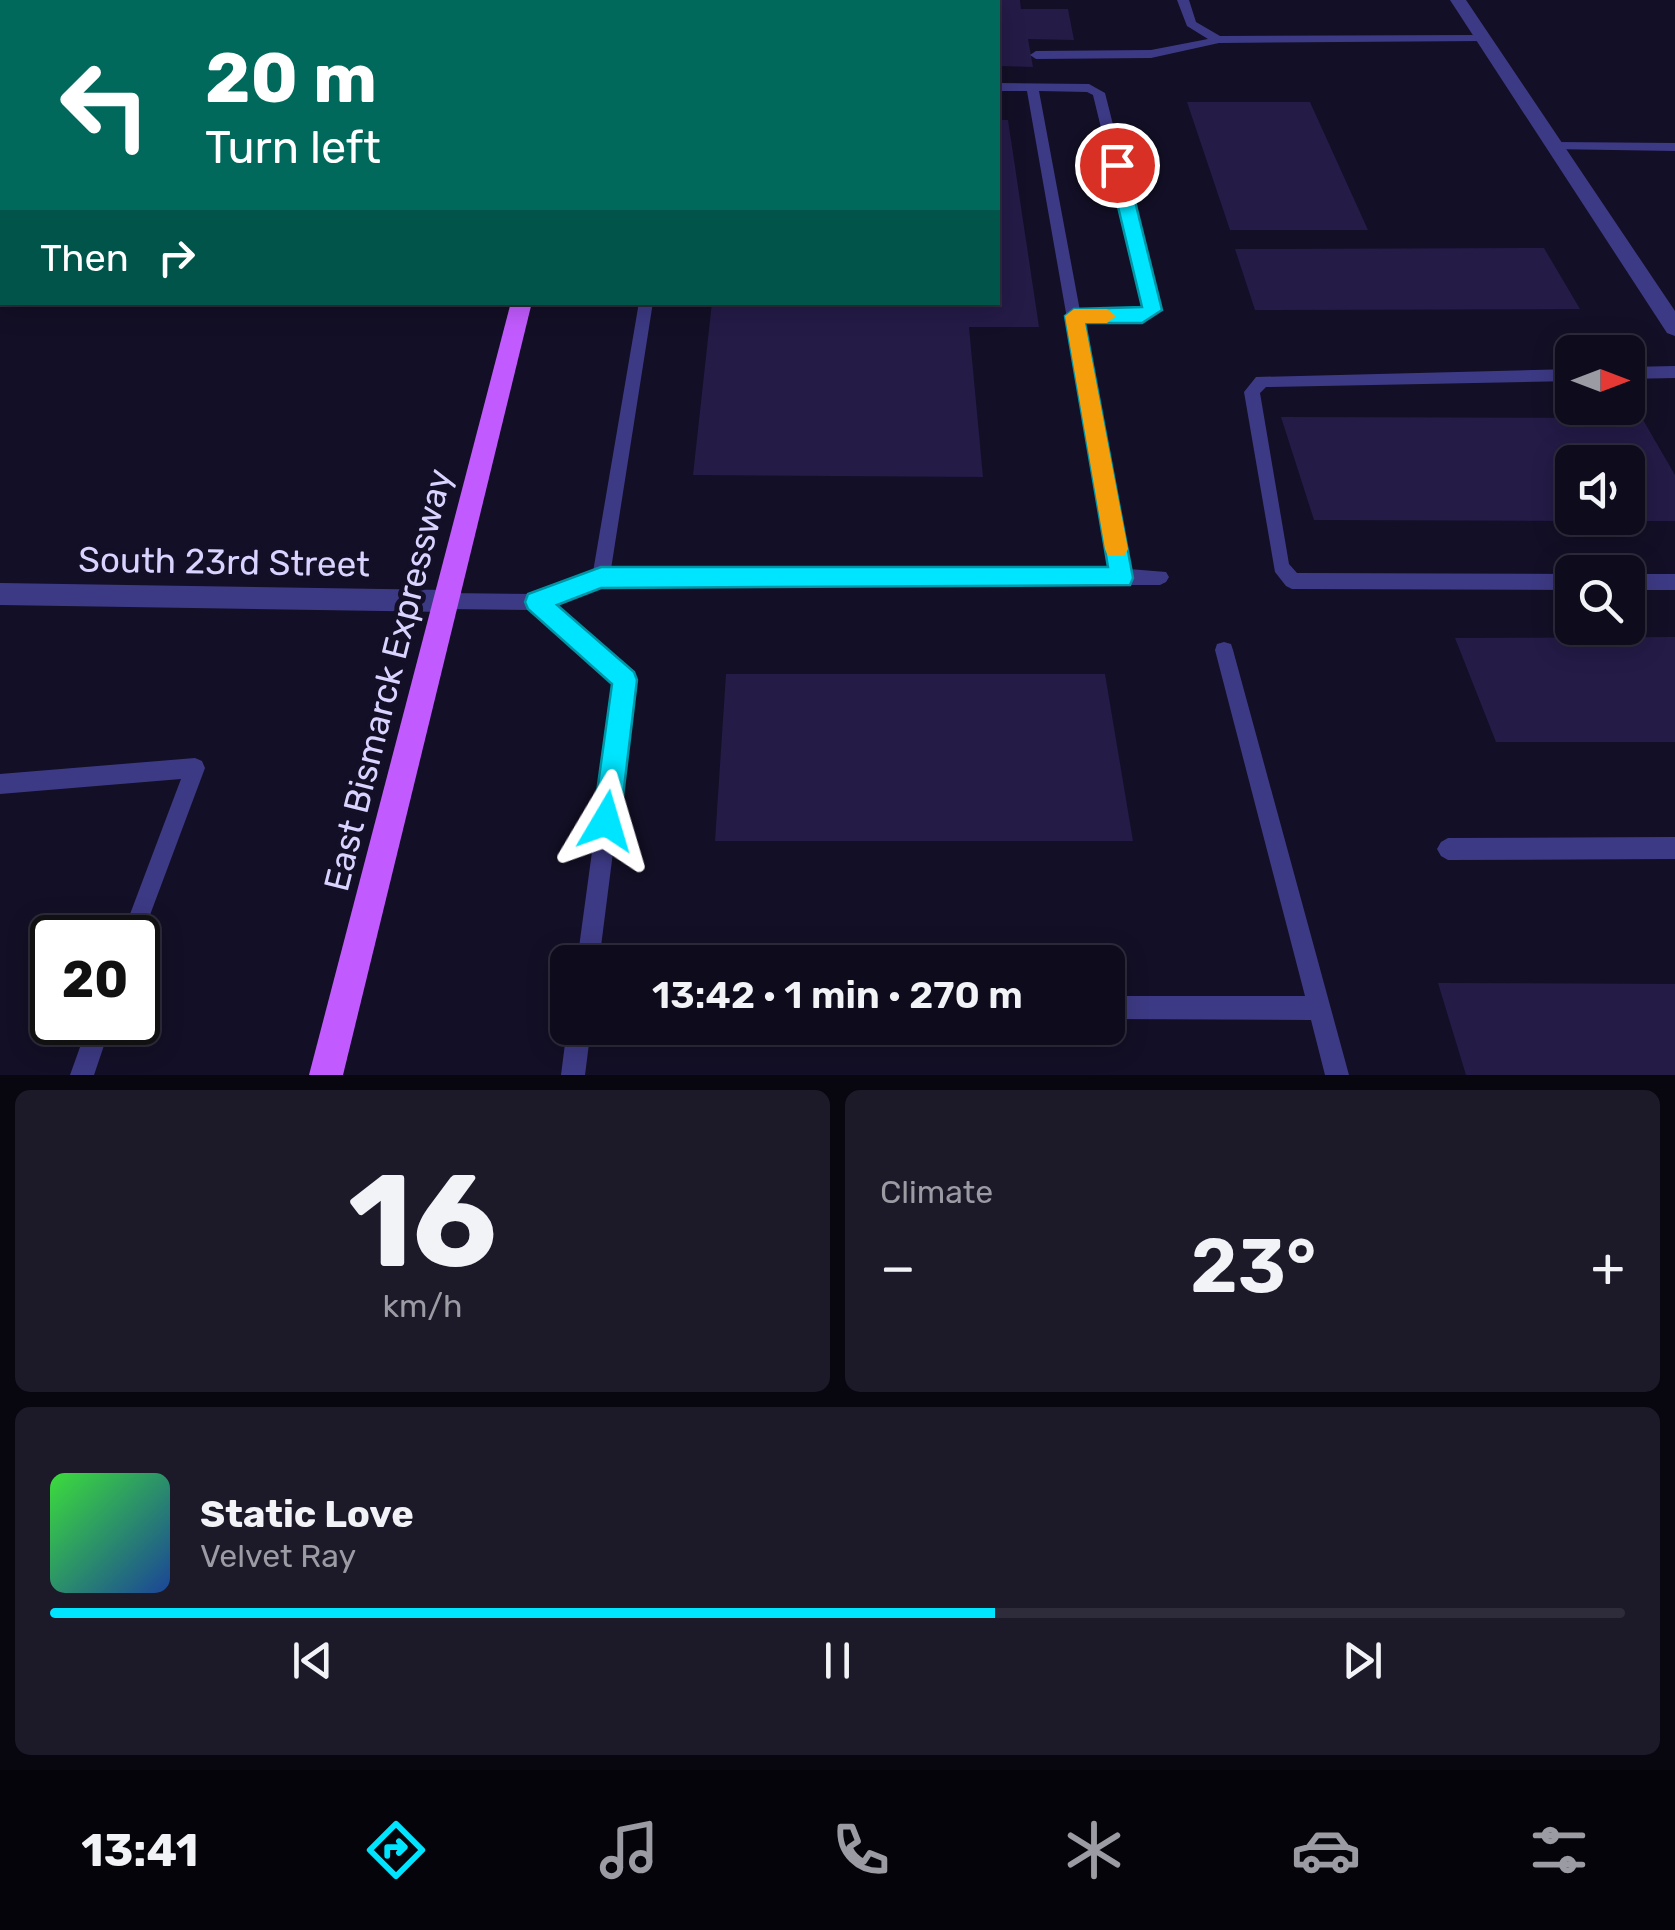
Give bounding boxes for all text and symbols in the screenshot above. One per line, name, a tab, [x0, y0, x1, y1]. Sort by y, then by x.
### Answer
text: 20 m	[205, 37, 377, 120]
icon: left	[40, 40, 170, 170]
text: Turn left	[205, 121, 381, 174]
pin	[1075, 123, 1160, 208]
icon: arrive	[1090, 138, 1145, 193]
icon: right	[149, 230, 204, 285]
text: Then	[40, 235, 129, 281]
north arrow	[1555, 335, 1645, 425]
map controls	[1555, 335, 1645, 645]
button: sound	[1555, 445, 1645, 535]
street label: East Bismarck Expressway	[315, 464, 461, 896]
street label: South 23rd Street	[78, 538, 370, 586]
button: search	[1555, 555, 1645, 645]
position arrow	[554, 769, 658, 873]
speed limit sign: 20	[30, 915, 160, 1045]
text: 13:42 · 1 min · 270 m	[652, 972, 1023, 1018]
text: 16	[348, 1144, 497, 1299]
text: Climate	[880, 1173, 993, 1211]
text: 23°	[1190, 1222, 1316, 1311]
text: −	[880, 1235, 916, 1300]
text: +	[1591, 1235, 1625, 1300]
text: km/h	[383, 1287, 462, 1325]
text: Static Love	[200, 1491, 414, 1537]
text: Velvet Ray	[200, 1537, 356, 1575]
icon: previous	[285, 1633, 340, 1688]
icon: pause	[810, 1633, 865, 1688]
icon: next	[1335, 1633, 1390, 1688]
icon: directions	[361, 1815, 431, 1885]
icon: music	[594, 1815, 664, 1885]
icon: phone	[826, 1815, 896, 1885]
icon: climate	[1059, 1815, 1129, 1885]
icon: car	[1291, 1815, 1361, 1885]
icon: filters	[1524, 1815, 1594, 1885]
text: 13:41	[81, 1824, 198, 1877]

